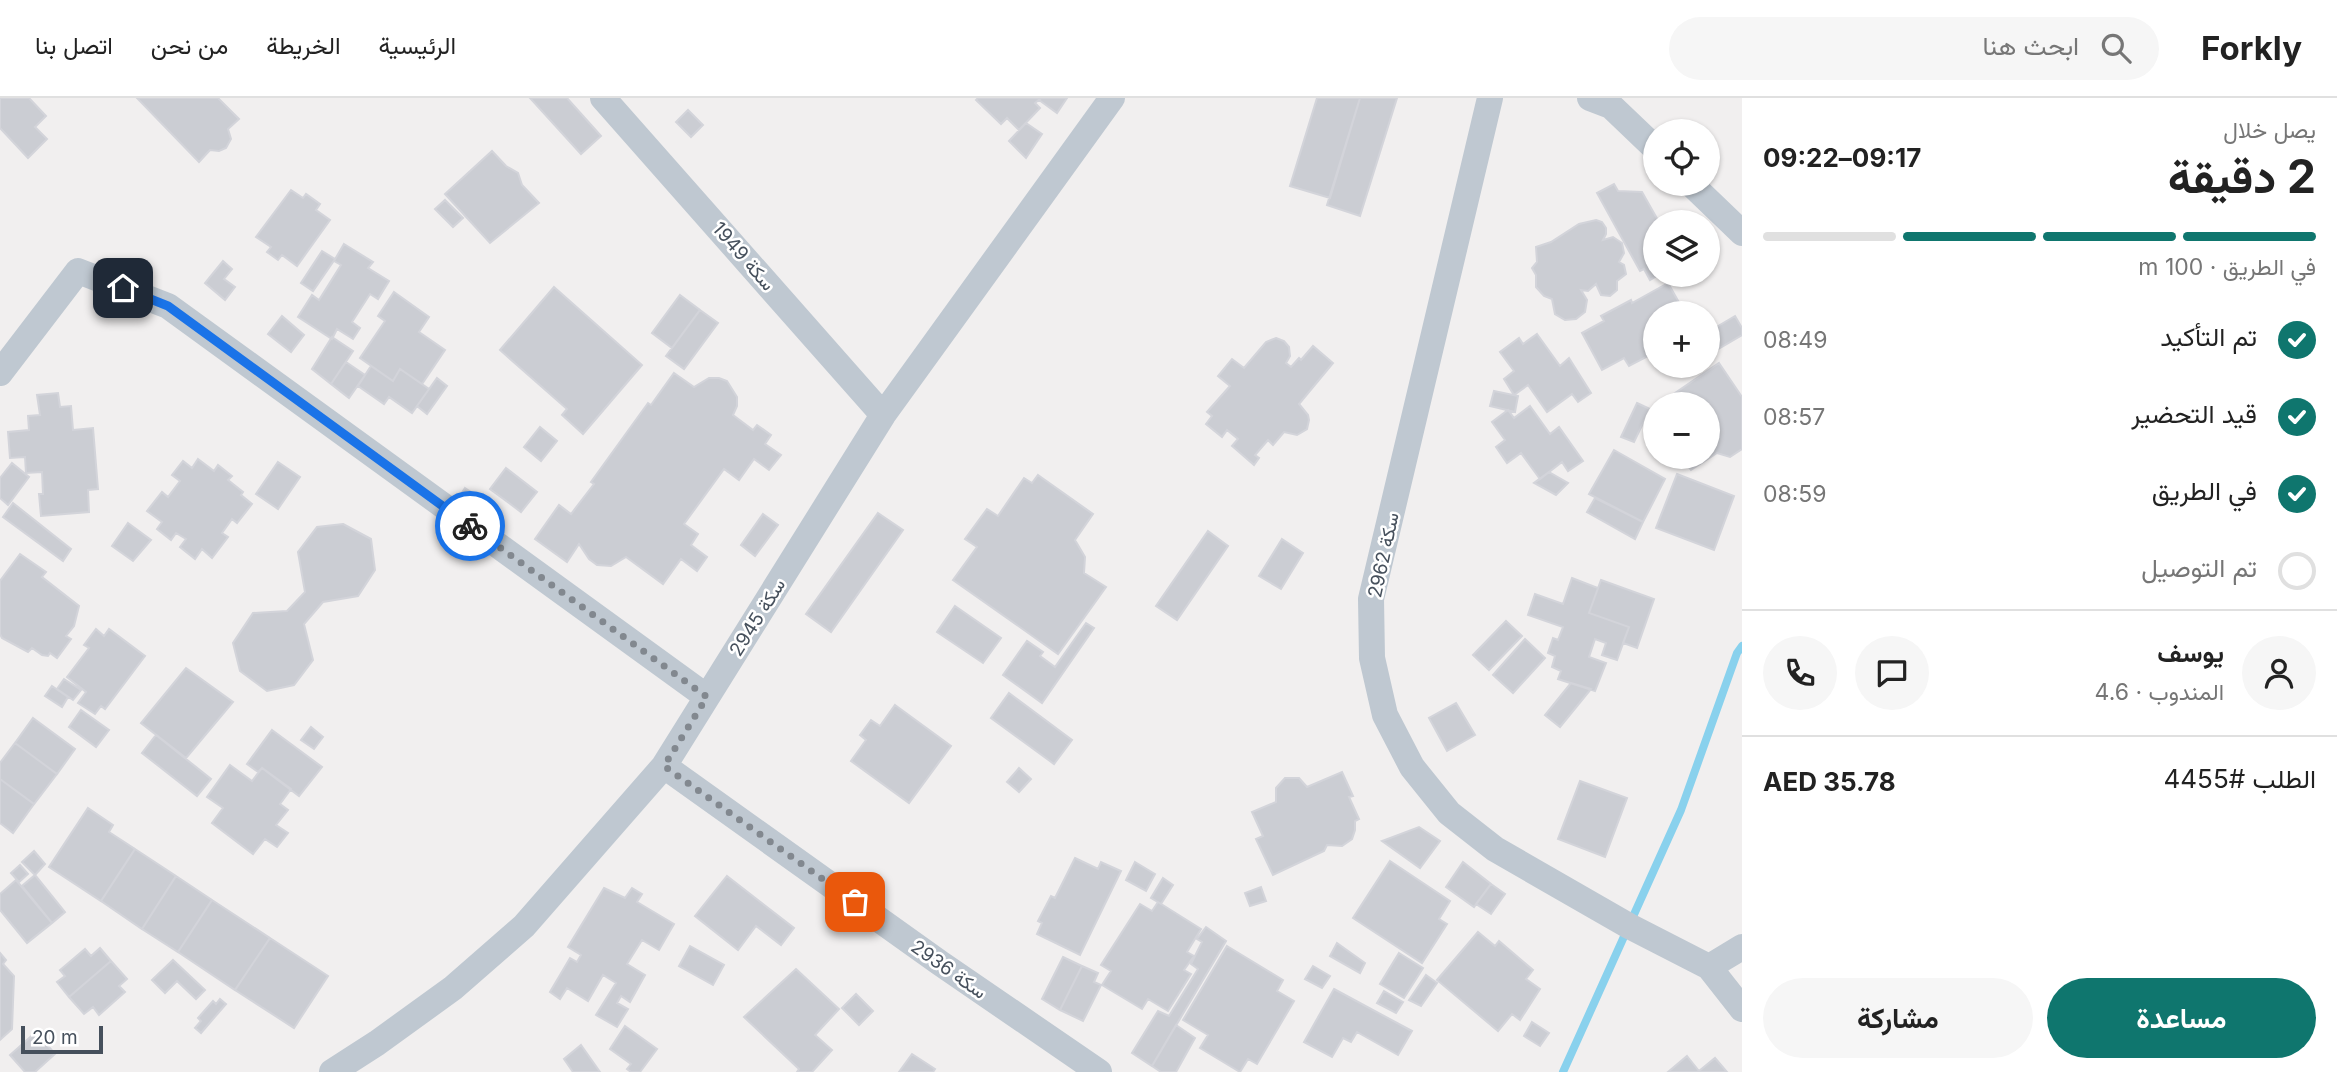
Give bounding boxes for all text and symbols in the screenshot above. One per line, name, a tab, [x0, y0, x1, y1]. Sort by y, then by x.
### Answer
search box	[1669, 17, 2159, 80]
text: Forkly	[2201, 28, 2302, 68]
icon: search	[2097, 29, 2135, 67]
text: ابحث هنا	[1983, 30, 2079, 61]
text: اتصل بنا	[35, 31, 113, 60]
text: من نحن	[151, 31, 228, 60]
text: الخريطة	[266, 31, 340, 60]
text: الرئيسية	[378, 31, 456, 60]
text: يصل خلال	[2223, 116, 2316, 144]
map controls	[1643, 119, 1720, 469]
button: locate	[1643, 119, 1720, 196]
text: 09:17–09:22	[1763, 142, 1921, 173]
text: 2 دقيقة	[2168, 148, 2316, 204]
button: layers	[1643, 210, 1720, 287]
street label: سكة 1949	[708, 217, 780, 295]
text: في الطريق · 100 m	[2138, 253, 2316, 281]
pin	[93, 258, 153, 318]
icon: home	[104, 269, 142, 307]
button: +	[1643, 301, 1720, 378]
text: تم التأكيد	[2160, 321, 2257, 352]
icon: check	[2278, 321, 2316, 359]
text: 08:49	[1763, 326, 1828, 354]
button: −	[1643, 392, 1720, 469]
text: قيد التحضير	[2131, 398, 2257, 429]
icon: check	[2278, 398, 2316, 436]
text: 08:57	[1763, 403, 1825, 431]
text: في الطريق	[2152, 475, 2257, 506]
icon: check	[2278, 475, 2316, 513]
text: 08:59	[1763, 480, 1827, 508]
courier	[435, 491, 505, 561]
icon: bike	[451, 507, 489, 545]
street label: سكة 2962	[1363, 510, 1404, 600]
text: تم التوصيل	[2141, 552, 2257, 583]
street label: سكة 2945	[725, 574, 790, 660]
button: phone	[1763, 636, 1837, 710]
button: chat	[1855, 636, 1929, 710]
button: person	[2242, 636, 2316, 710]
text: يوسف	[2157, 637, 2224, 668]
text: المندوب · 4.6	[2095, 678, 2224, 706]
text: الطلب #4455	[2164, 763, 2316, 794]
text: AED 35.78	[1763, 766, 1896, 797]
pin	[825, 872, 885, 932]
icon: bag	[836, 883, 874, 921]
street label: سكة 2936	[907, 935, 991, 1004]
button: مشاركة	[1763, 978, 2033, 1058]
button: مساعدة	[2047, 978, 2316, 1058]
scale bar	[21, 1023, 103, 1055]
text: 20 m	[32, 1026, 78, 1049]

